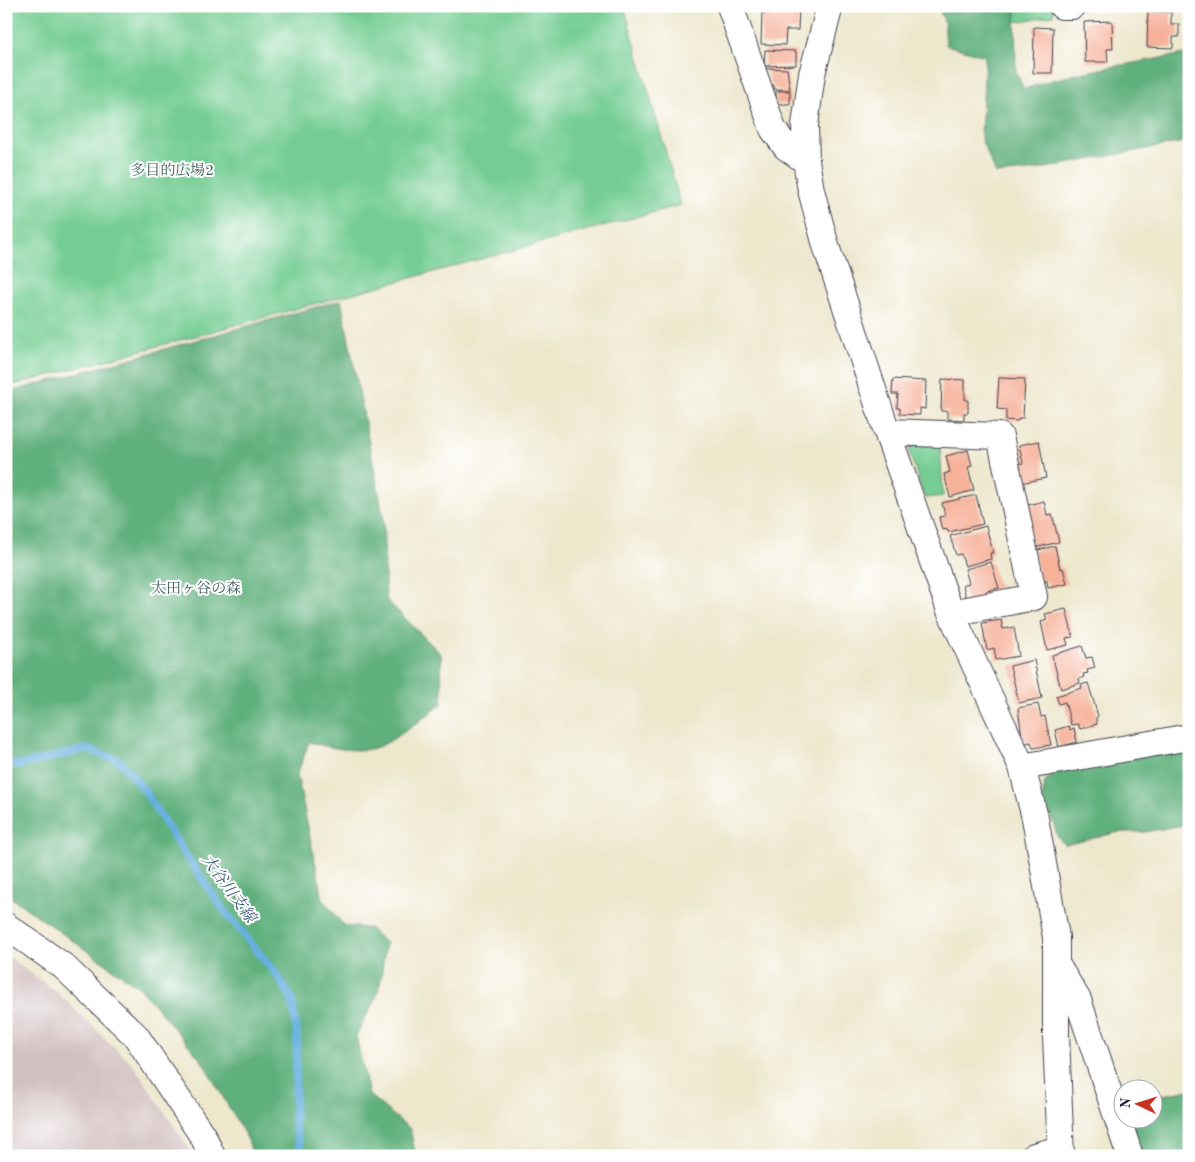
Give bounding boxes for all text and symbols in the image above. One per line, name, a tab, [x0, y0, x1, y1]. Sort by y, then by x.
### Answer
park label: 多目的広場2	[130, 162, 214, 179]
park label: 太田ヶ谷の森	[151, 580, 241, 597]
water label: 大谷川支線	[198, 851, 261, 928]
north arrow	[1112, 1080, 1162, 1130]
text: N	[1119, 1097, 1133, 1109]

